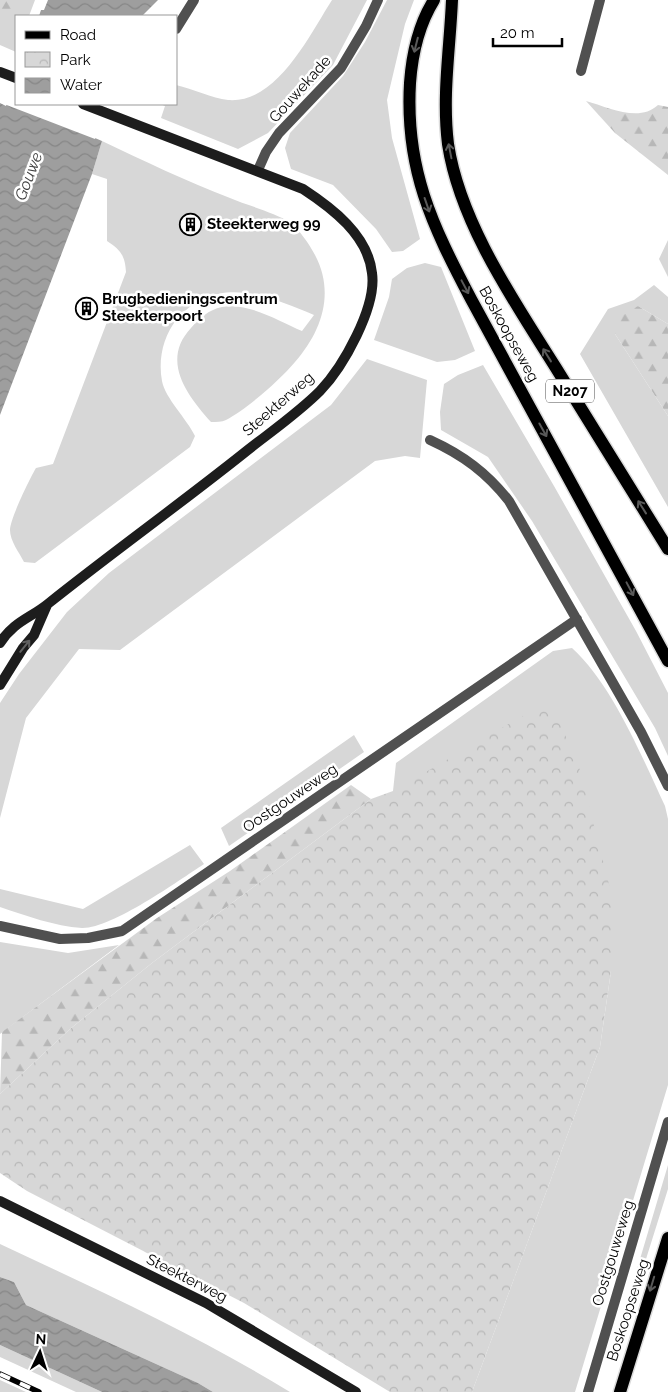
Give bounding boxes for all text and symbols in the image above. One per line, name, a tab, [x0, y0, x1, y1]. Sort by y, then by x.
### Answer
legend	[15, 15, 178, 105]
scale bar	[493, 15, 562, 47]
text: 20 m	[500, 24, 535, 42]
text: Road	[60, 26, 96, 44]
one-way arrow	[411, 37, 420, 53]
text: Park	[60, 51, 91, 69]
street label: Gouwekade	[265, 52, 335, 126]
text: Water	[60, 76, 103, 94]
one-way arrow	[445, 144, 454, 160]
water label: Gouwe	[11, 149, 46, 203]
one-way arrow	[422, 197, 432, 213]
building icon: Steekterweg 99	[179, 212, 203, 236]
place label: Steekterweg 99	[207, 215, 321, 233]
one-way arrow	[461, 279, 470, 294]
street label: Boskoopseweg	[475, 283, 543, 385]
place label: Brugbedieningscentrum Steekterpoort	[102, 290, 278, 325]
building icon: Brugbedieningscentrum Steekterpoort	[74, 296, 98, 320]
one-way arrow	[542, 348, 552, 362]
street label: Steekterweg	[239, 368, 317, 440]
road number: N207	[546, 380, 594, 402]
one-way arrow	[538, 422, 548, 437]
one-way arrow	[637, 501, 647, 515]
one-way arrow	[625, 582, 635, 596]
one-way arrow	[19, 639, 30, 652]
street label: Oostgouweweg	[239, 760, 341, 836]
street label: Oostgouweweg	[588, 1198, 638, 1308]
street label: Steekterweg	[144, 1250, 230, 1306]
street label: Boskoopseweg	[603, 1257, 653, 1363]
one-way arrow	[647, 1276, 657, 1292]
north arrow	[15, 1327, 65, 1377]
text: N	[35, 1331, 47, 1347]

